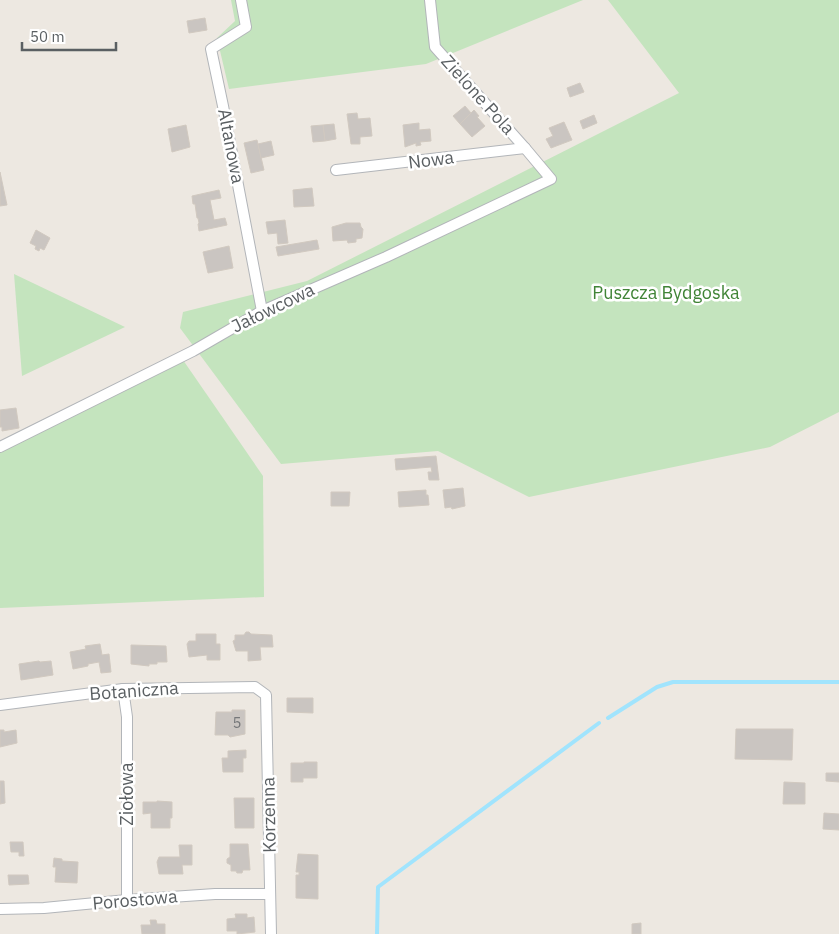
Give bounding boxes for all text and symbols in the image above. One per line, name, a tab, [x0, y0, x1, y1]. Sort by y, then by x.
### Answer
scale bar	[22, 20, 116, 52]
text: 50 m	[30, 27, 65, 46]
street label: Zielone Pola	[437, 50, 520, 140]
street label: Altanowa	[213, 107, 250, 186]
street label: Nowa	[407, 145, 456, 174]
street label: Jałowcowa	[227, 277, 318, 338]
park label: Puszcza Bydgoska	[592, 281, 740, 304]
street label: Botaniczna	[88, 676, 180, 705]
house number: 5	[232, 713, 242, 732]
street label: Ziołowa	[115, 762, 138, 826]
street label: Korzenna	[256, 777, 281, 853]
street label: Porostowa	[91, 884, 179, 915]

